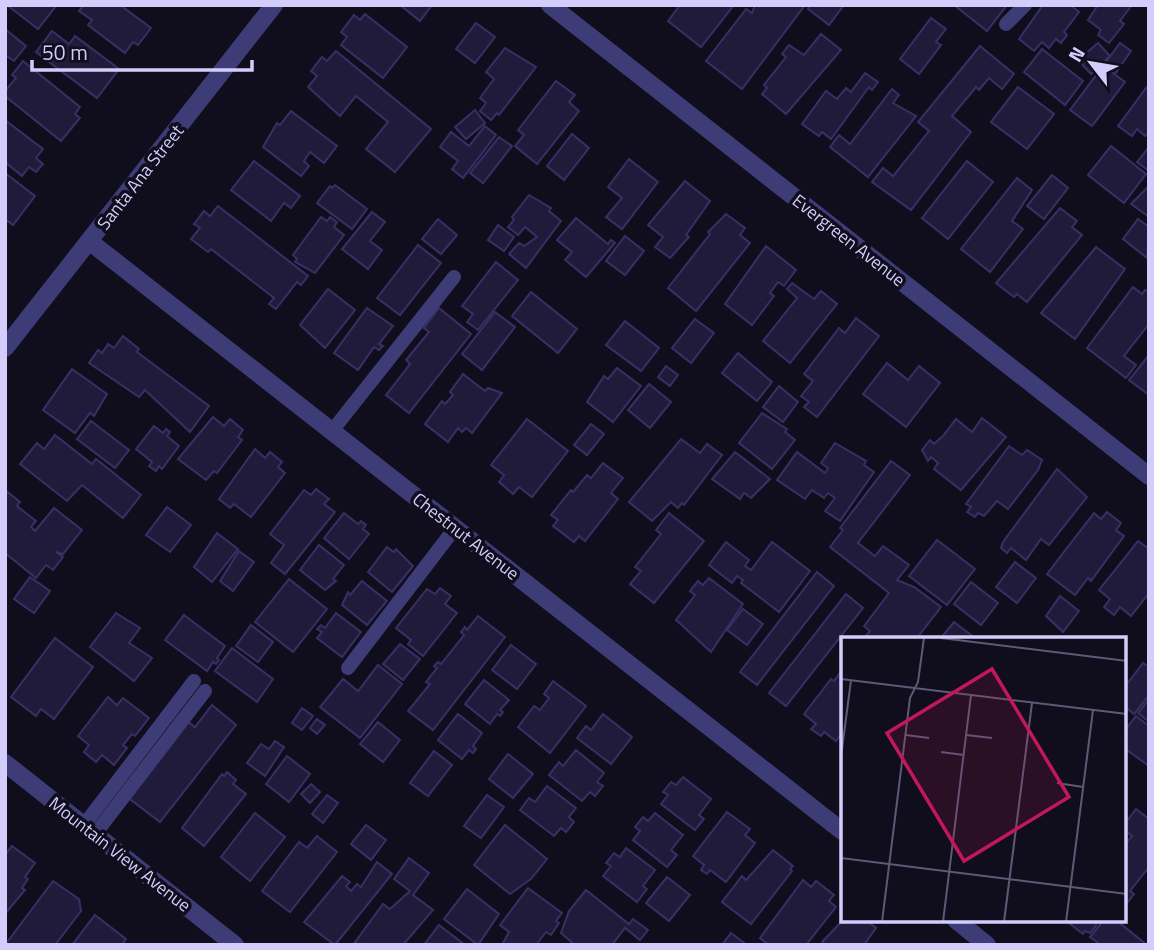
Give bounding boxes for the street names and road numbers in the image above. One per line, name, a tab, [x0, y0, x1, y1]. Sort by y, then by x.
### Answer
street label: Santa Ana Street	[90, 118, 190, 236]
street label: Evergreen Avenue	[787, 187, 911, 293]
street label: Chestnut Avenue	[407, 486, 525, 586]
street label: Mountain View Avenue	[43, 790, 197, 918]

